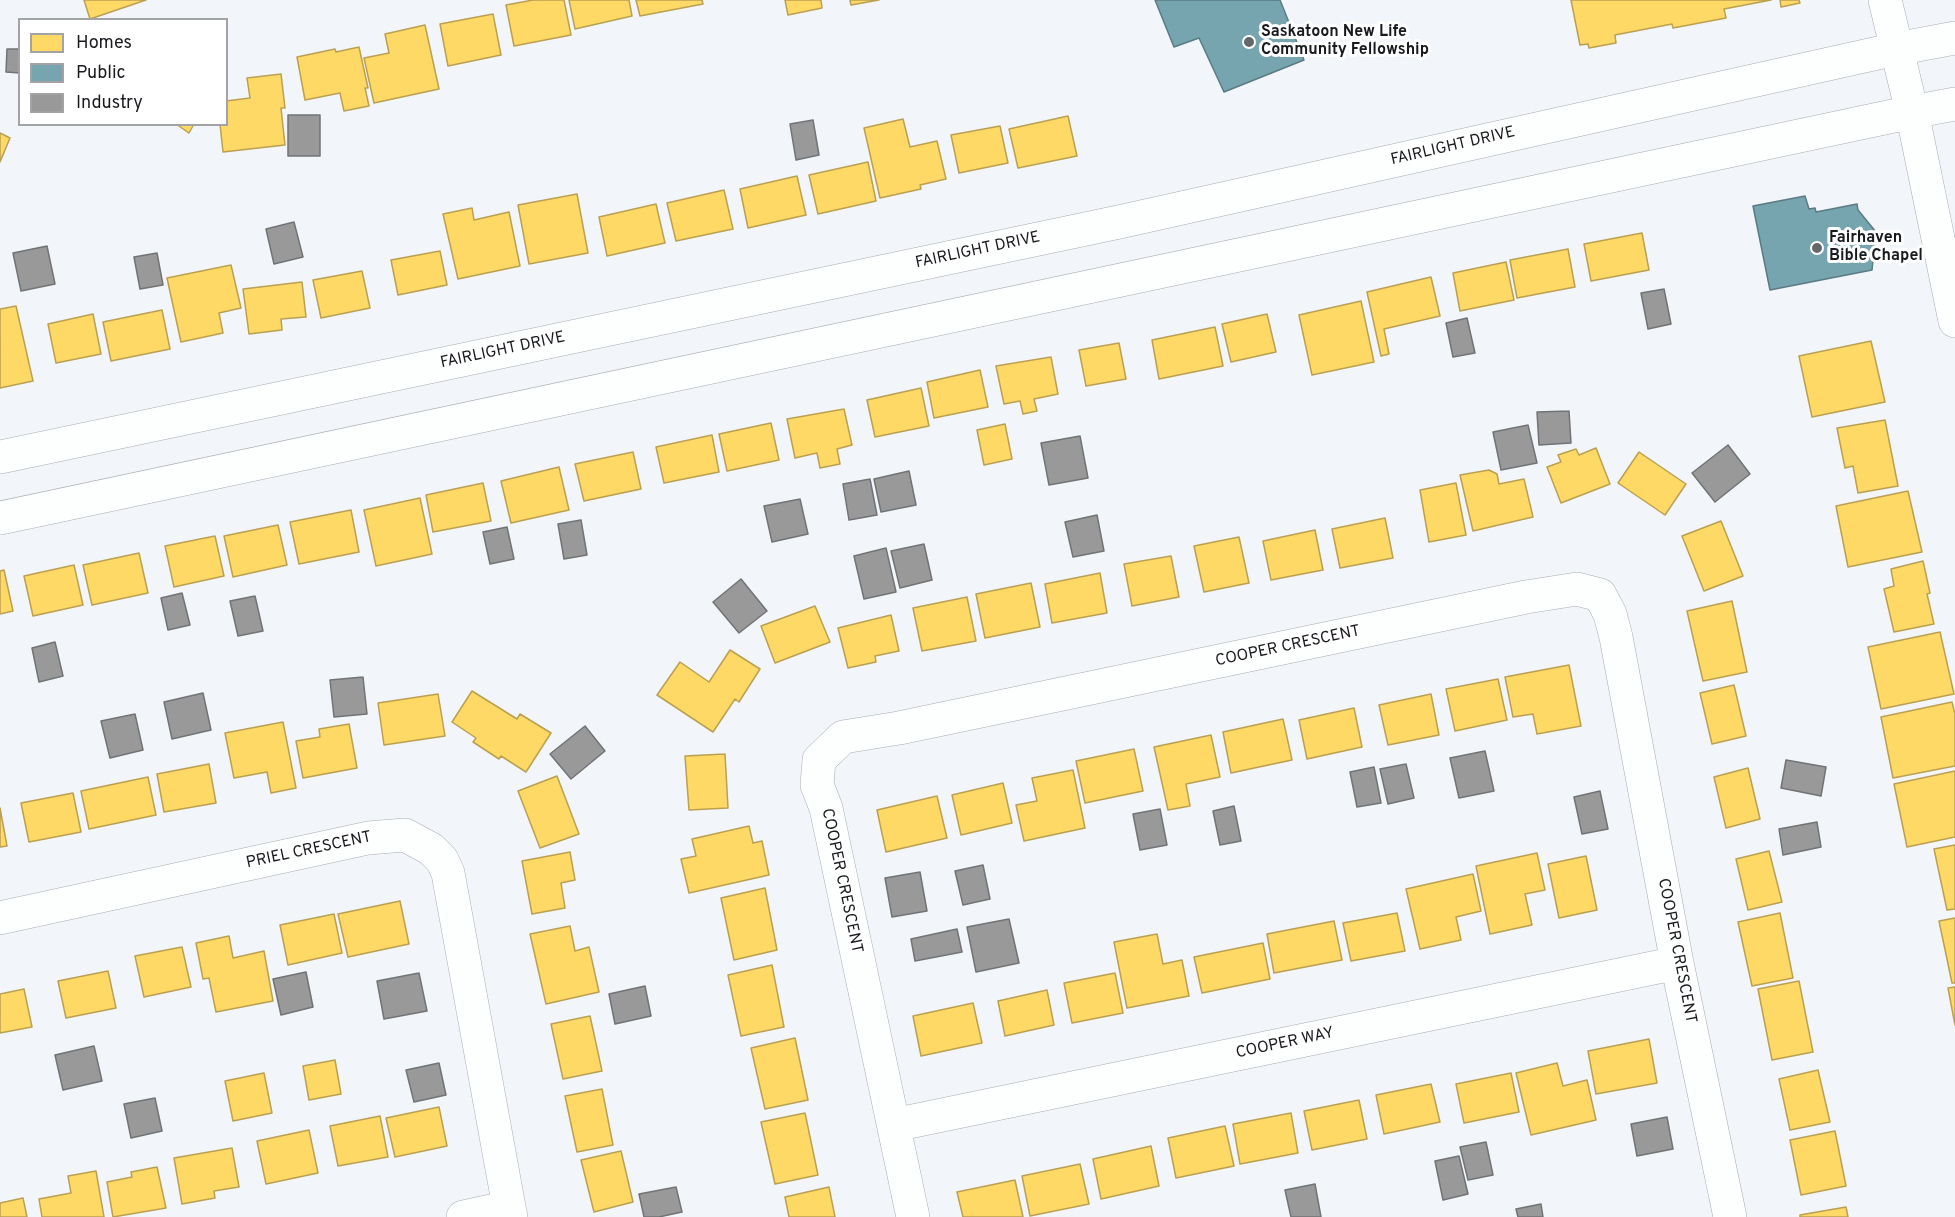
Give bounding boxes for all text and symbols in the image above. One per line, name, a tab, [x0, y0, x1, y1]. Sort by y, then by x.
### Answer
legend	[18, 18, 228, 126]
place label: Saskatoon New Life Community Fellowship	[1261, 23, 1429, 61]
text: Homes	[76, 32, 132, 55]
marker: Saskatoon New Life Community Fellowship	[1242, 35, 1256, 49]
text: Public	[76, 62, 126, 85]
text: Industry	[76, 92, 143, 115]
street label: FAIRLIGHT DRIVE	[1389, 123, 1517, 171]
street label: FAIRLIGHT DRIVE	[914, 228, 1042, 274]
place label: Fairhaven Bible Chapel	[1829, 229, 1923, 267]
marker: Fairhaven Bible Chapel	[1810, 241, 1824, 255]
street label: FAIRLIGHT DRIVE	[439, 328, 567, 374]
street label: COOPER CRESCENT	[1214, 622, 1362, 672]
street label: COOPER CRESCENT	[816, 807, 866, 955]
street label: PRIEL CRESCENT	[245, 828, 373, 874]
street label: COOPER CRESCENT	[1653, 877, 1699, 1025]
street label: COOPER WAY	[1234, 1024, 1336, 1064]

